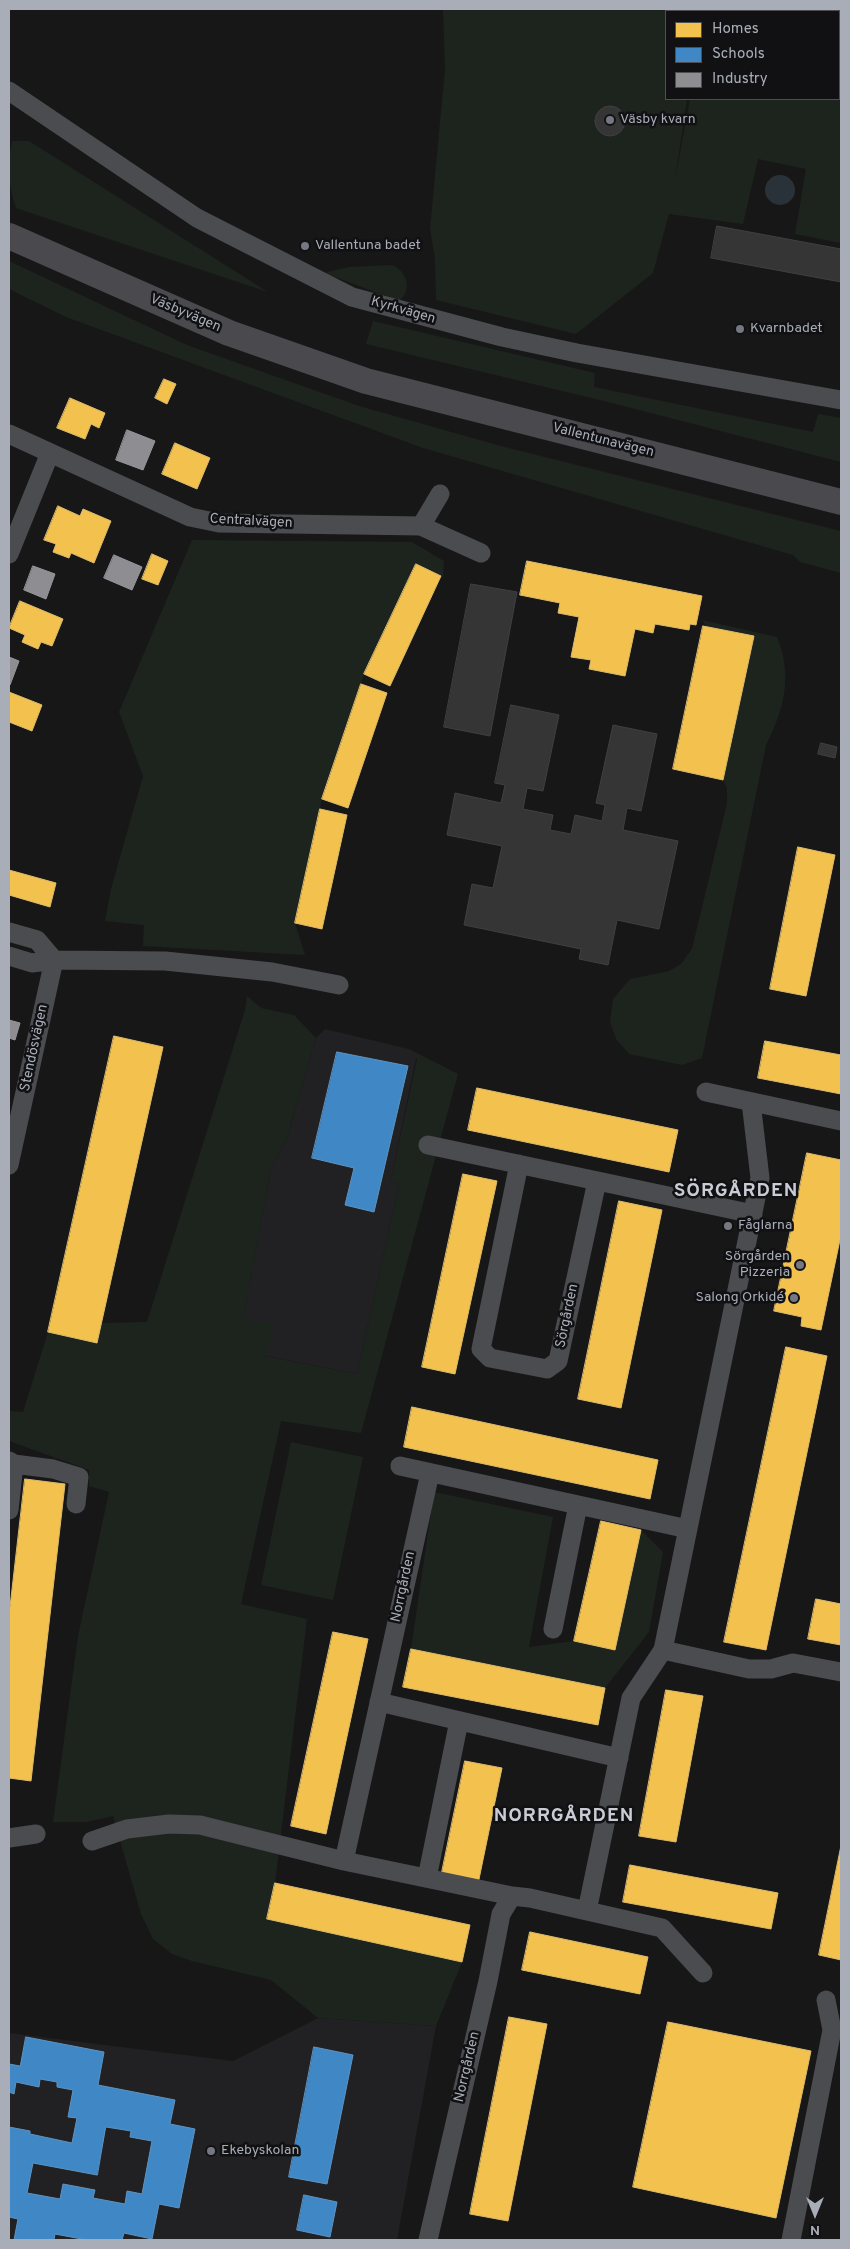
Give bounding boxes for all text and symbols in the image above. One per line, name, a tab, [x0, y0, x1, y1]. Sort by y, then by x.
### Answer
legend	[665, 10, 840, 100]
text: Homes	[712, 20, 759, 39]
text: Schools	[712, 45, 765, 64]
text: Industry	[712, 70, 768, 89]
place label: Väsby kvarn	[620, 112, 696, 128]
marker: Väsby kvarn	[604, 114, 616, 126]
place label: Vallentuna badet	[315, 238, 421, 254]
marker: Vallentuna badet	[299, 240, 311, 252]
street label: Väsbyvägen	[147, 292, 223, 336]
street label: Kyrkvägen	[369, 294, 437, 328]
place label: Kvarnbadet	[750, 321, 823, 337]
marker: Kvarnbadet	[734, 323, 746, 335]
street label: Vallentunavägen	[551, 420, 655, 462]
street label: Centralvägen	[209, 511, 293, 533]
street label: Stendösvägen	[18, 1003, 52, 1093]
district label: SÖRGÅRDEN	[673, 1181, 799, 1203]
place label: Fåglarna	[738, 1218, 792, 1234]
marker: Fåglarna	[722, 1220, 734, 1232]
place label: Sörgården Pizzeria	[725, 1249, 790, 1282]
marker: Sörgården Pizzeria	[794, 1259, 806, 1271]
street label: Sörgården	[553, 1282, 583, 1350]
place label: Salong Orkidé	[696, 1290, 784, 1306]
marker: Salong Orkidé	[788, 1292, 800, 1304]
street label: Norrgården	[388, 1550, 420, 1624]
district label: NORRGÅRDEN	[492, 1806, 636, 1828]
street label: Norrgården	[452, 2030, 484, 2104]
place label: Ekebyskolan	[221, 2143, 299, 2159]
marker: Ekebyskolan	[205, 2145, 217, 2157]
north arrow	[790, 2189, 840, 2239]
text: N	[810, 2221, 820, 2238]

